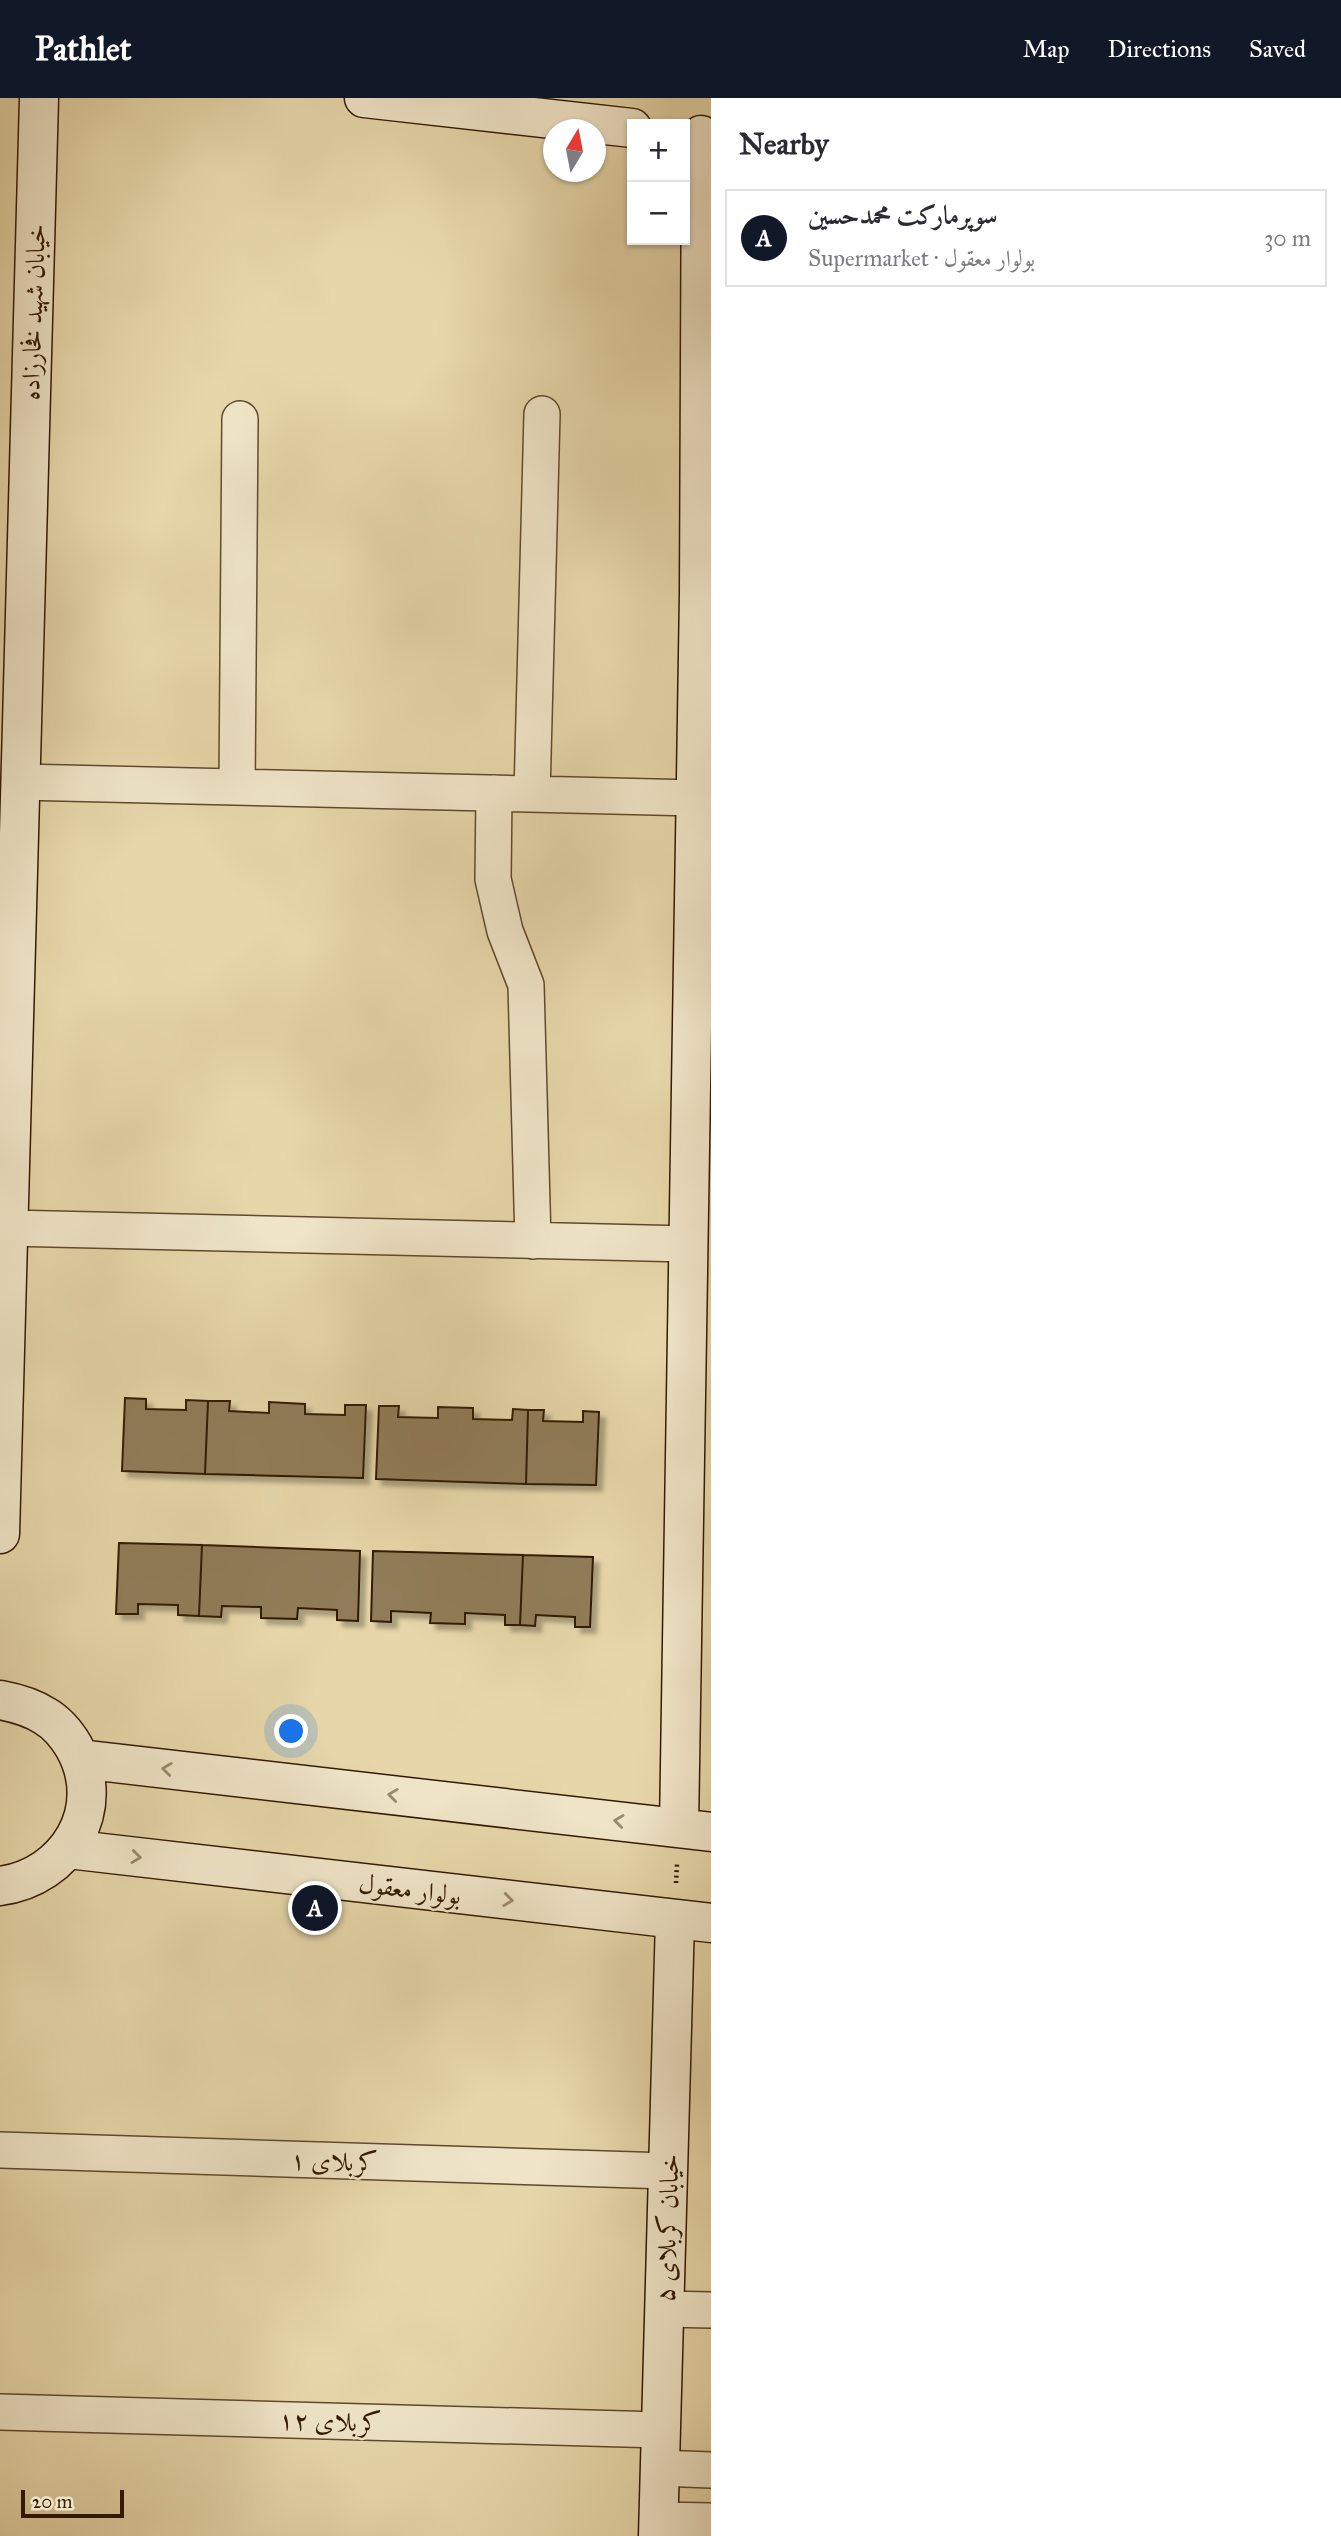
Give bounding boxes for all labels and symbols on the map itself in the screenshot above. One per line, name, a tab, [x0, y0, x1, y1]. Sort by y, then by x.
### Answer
north arrow	[543, 119, 606, 182]
street label: خیابان شهید فخارزاده	[14, 223, 53, 401]
your location	[274, 1714, 308, 1748]
one-way arrow	[161, 1762, 172, 1777]
one-way arrow	[387, 1788, 399, 1803]
one-way arrow	[613, 1814, 625, 1829]
one-way arrow	[131, 1849, 142, 1864]
street label: بولوار معقول	[357, 1867, 463, 1912]
pin: A	[292, 1882, 338, 1934]
one-way arrow	[503, 1892, 514, 1907]
street label: کربلای ۱	[290, 2143, 378, 2179]
street label: خیابان کربلای ۵	[648, 2153, 686, 2303]
street label: کربلای ۱۲	[278, 2403, 382, 2439]
scale bar	[21, 2487, 124, 2519]

